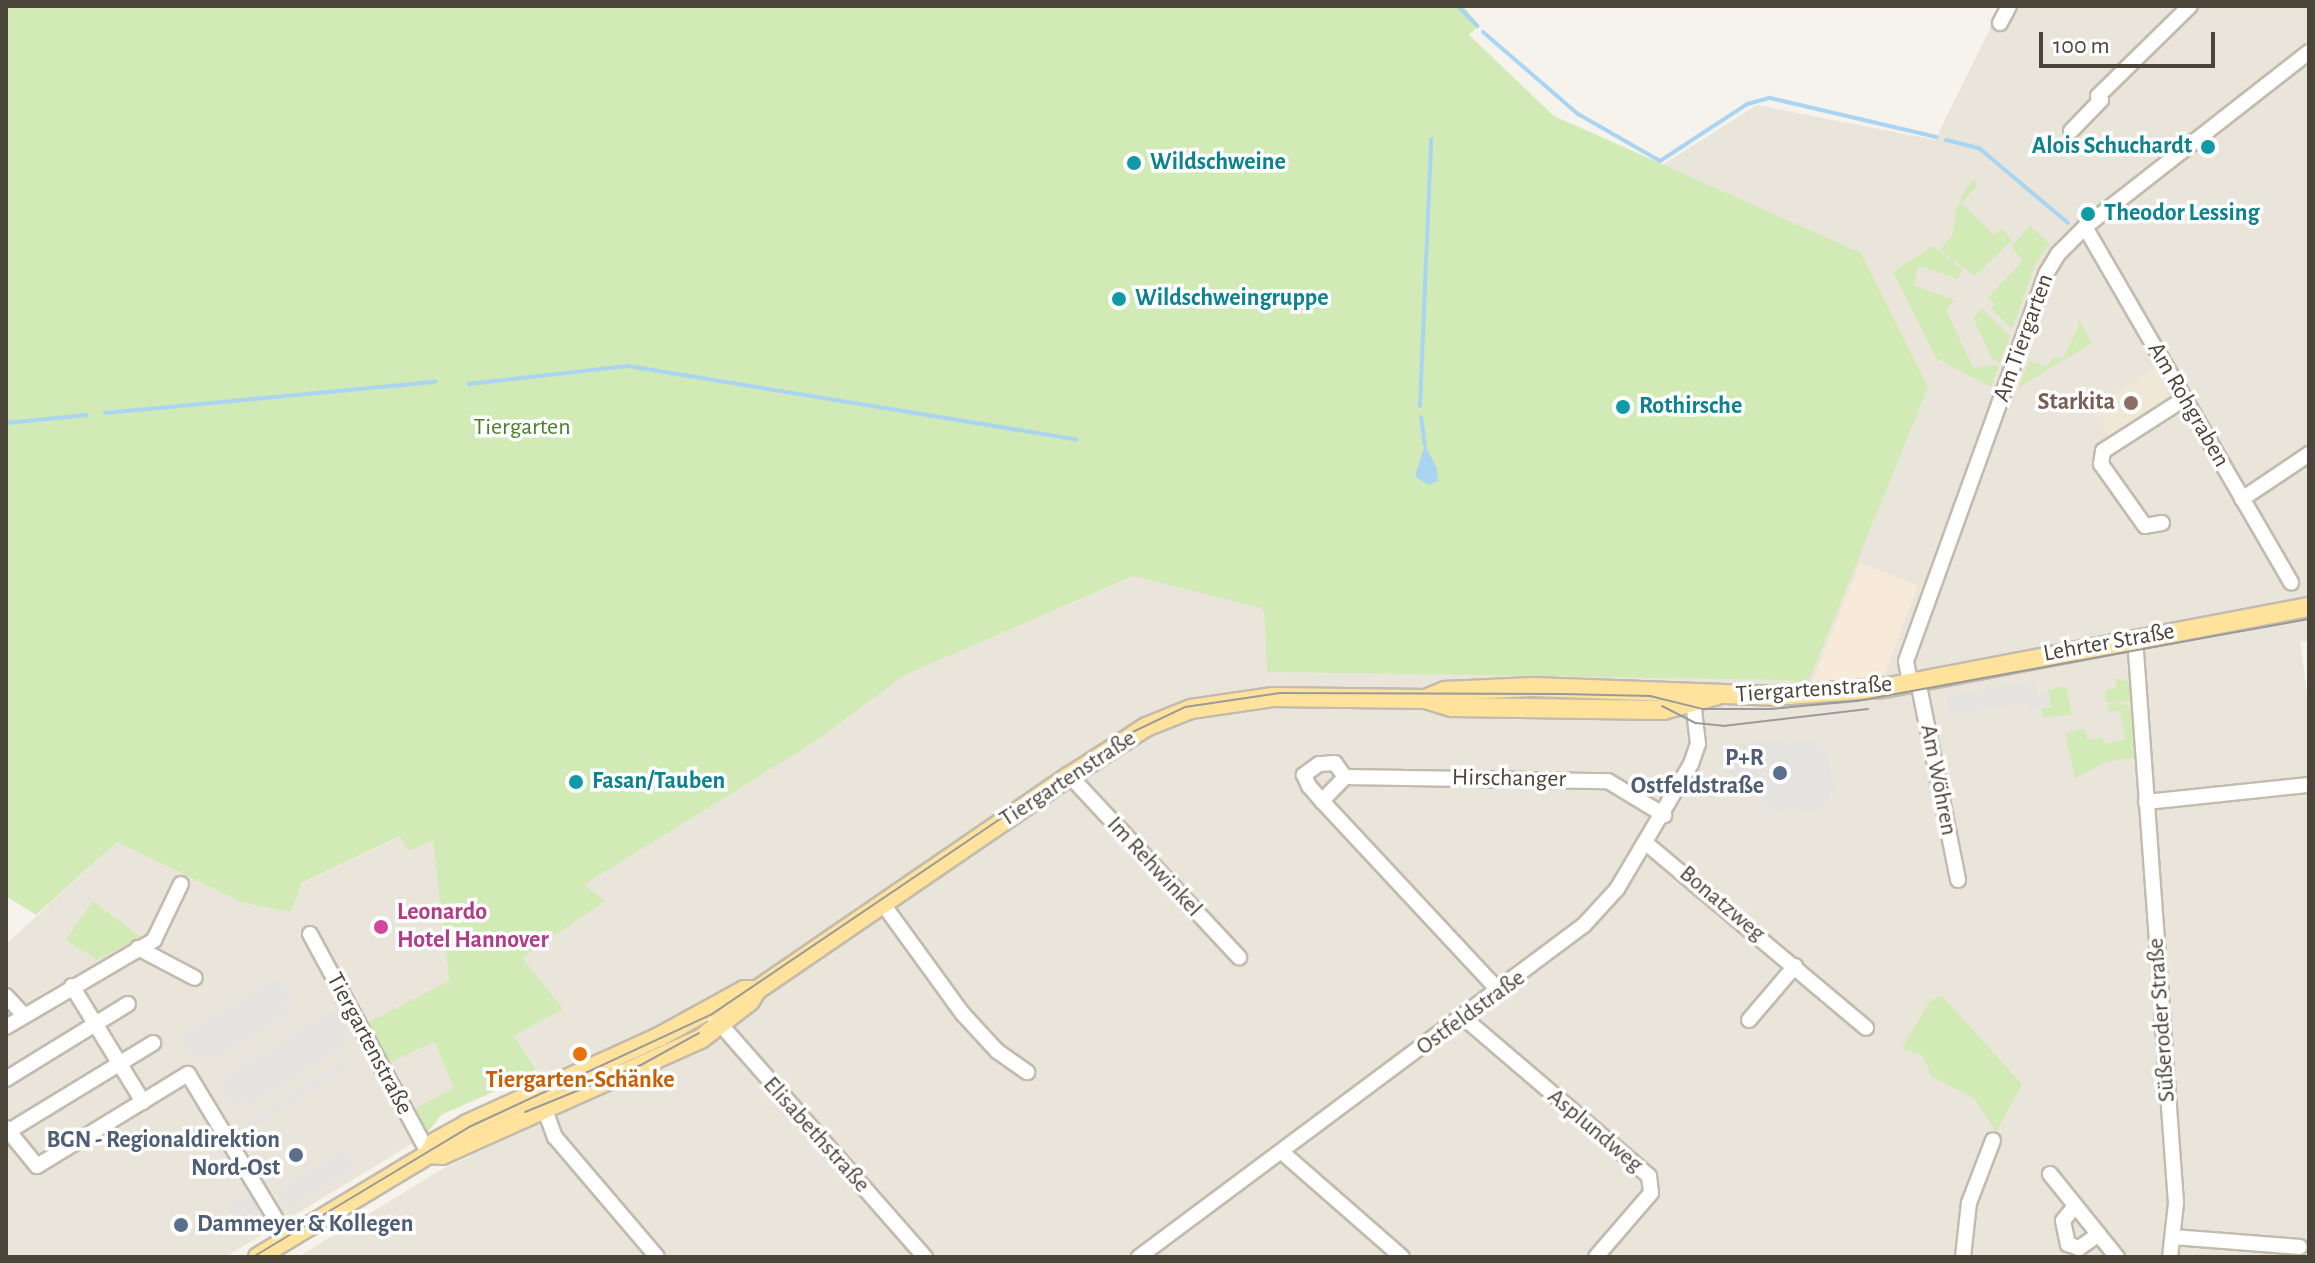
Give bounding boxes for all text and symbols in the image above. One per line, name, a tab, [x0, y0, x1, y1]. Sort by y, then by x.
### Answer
scale bar	[2043, 16, 2219, 66]
text: 100 m	[2053, 34, 2110, 58]
place label: Alois Schuchardt	[2032, 133, 2192, 161]
marker: Alois Schuchardt	[2199, 138, 2217, 156]
place label: Wildschweine	[1150, 149, 1286, 177]
marker: Wildschweine	[1125, 154, 1143, 172]
place label: Theodor Lessing	[2104, 200, 2259, 228]
marker: Theodor Lessing	[2079, 205, 2097, 223]
street label: Am Tiergarten	[1988, 270, 2060, 406]
place label: Wildschweingruppe	[1135, 285, 1329, 313]
marker: Wildschweingruppe	[1110, 290, 1128, 308]
street label: Am Rohgraben	[2141, 337, 2235, 473]
place label: Starkita	[2038, 389, 2115, 417]
place label: Rothirsche	[1639, 393, 1742, 421]
marker: Starkita	[2122, 394, 2140, 412]
marker: Rothirsche	[1614, 398, 1632, 416]
park label: Tiergarten	[473, 414, 571, 442]
street label: Lehrter Straße	[2041, 617, 2177, 669]
street label: Tiergartenstraße	[1735, 670, 1893, 710]
street label: Am Wöhren	[1913, 722, 1963, 838]
street label: Tiergartenstraße	[994, 724, 1142, 834]
place label: P+R Ostfeldstraße	[1631, 745, 1764, 801]
street label: Hirschanger	[1452, 764, 1566, 794]
marker: P+R Ostfeldstraße	[1771, 764, 1789, 782]
place label: Fasan/Tauben	[592, 768, 725, 796]
marker: Fasan/Tauben	[567, 773, 585, 791]
street label: Im Rehwinkel	[1100, 811, 1208, 923]
street label: Bonatzweg	[1673, 860, 1771, 948]
place label: Leonardo Hotel Hannover	[397, 899, 549, 955]
marker: Leonardo Hotel Hannover	[372, 918, 390, 936]
street label: Süßeroder Straße	[2142, 937, 2182, 1103]
street label: Ostfeldstraße	[1411, 964, 1531, 1062]
street label: Tiergartenstraße	[320, 968, 418, 1120]
marker: Tiergarten-Schänke	[571, 1045, 589, 1063]
place label: Tiergarten-Schänke	[485, 1067, 675, 1095]
street label: Elisabethstraße	[756, 1071, 876, 1199]
street label: Asplundweg	[1541, 1083, 1649, 1179]
place label: BGN - Regionaldirektion Nord-Ost	[46, 1127, 280, 1183]
marker: BGN - Regionaldirektion Nord-Ost	[287, 1146, 305, 1164]
place label: Dammeyer & Kollegen	[197, 1211, 413, 1239]
marker: Dammeyer & Kollegen	[172, 1216, 190, 1234]

